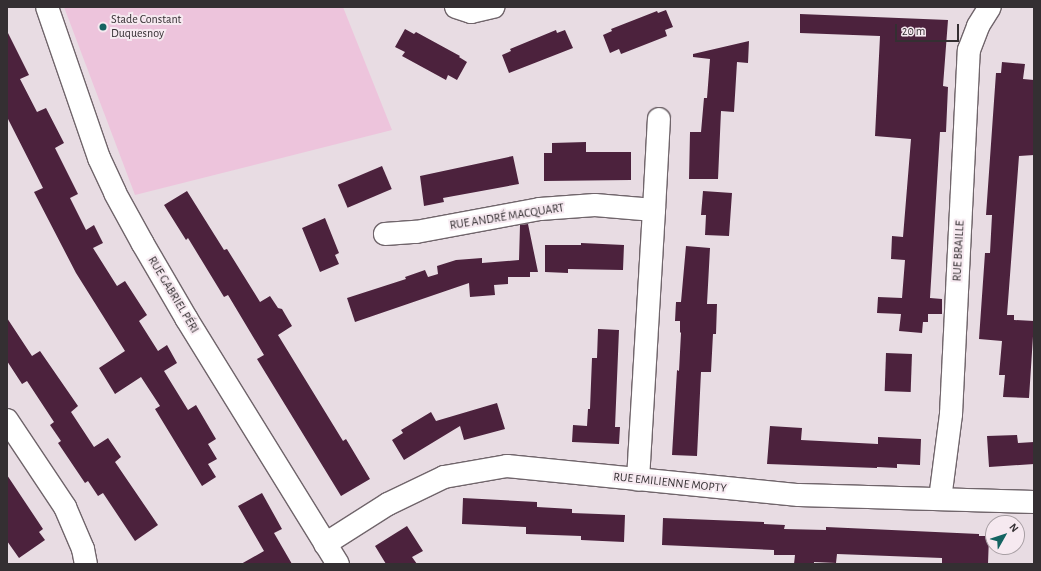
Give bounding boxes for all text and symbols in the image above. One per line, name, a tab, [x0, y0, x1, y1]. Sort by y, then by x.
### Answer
place label: Stade Constant Duquesnoy	[111, 13, 181, 41]
scale bar	[897, 16, 961, 42]
marker: Stade Constant Duquesnoy	[98, 22, 108, 32]
text: 20 m	[902, 25, 925, 37]
street label: RUE ANDRÉ MACQUART	[449, 201, 565, 233]
street label: RUE BRAILLE	[950, 220, 968, 282]
street label: RUE GABRIEL PÉRI	[144, 254, 202, 336]
street label: RUE EMILIENNE MOPTY	[613, 470, 727, 496]
north arrow	[985, 515, 1025, 555]
text: N	[1007, 521, 1021, 534]

